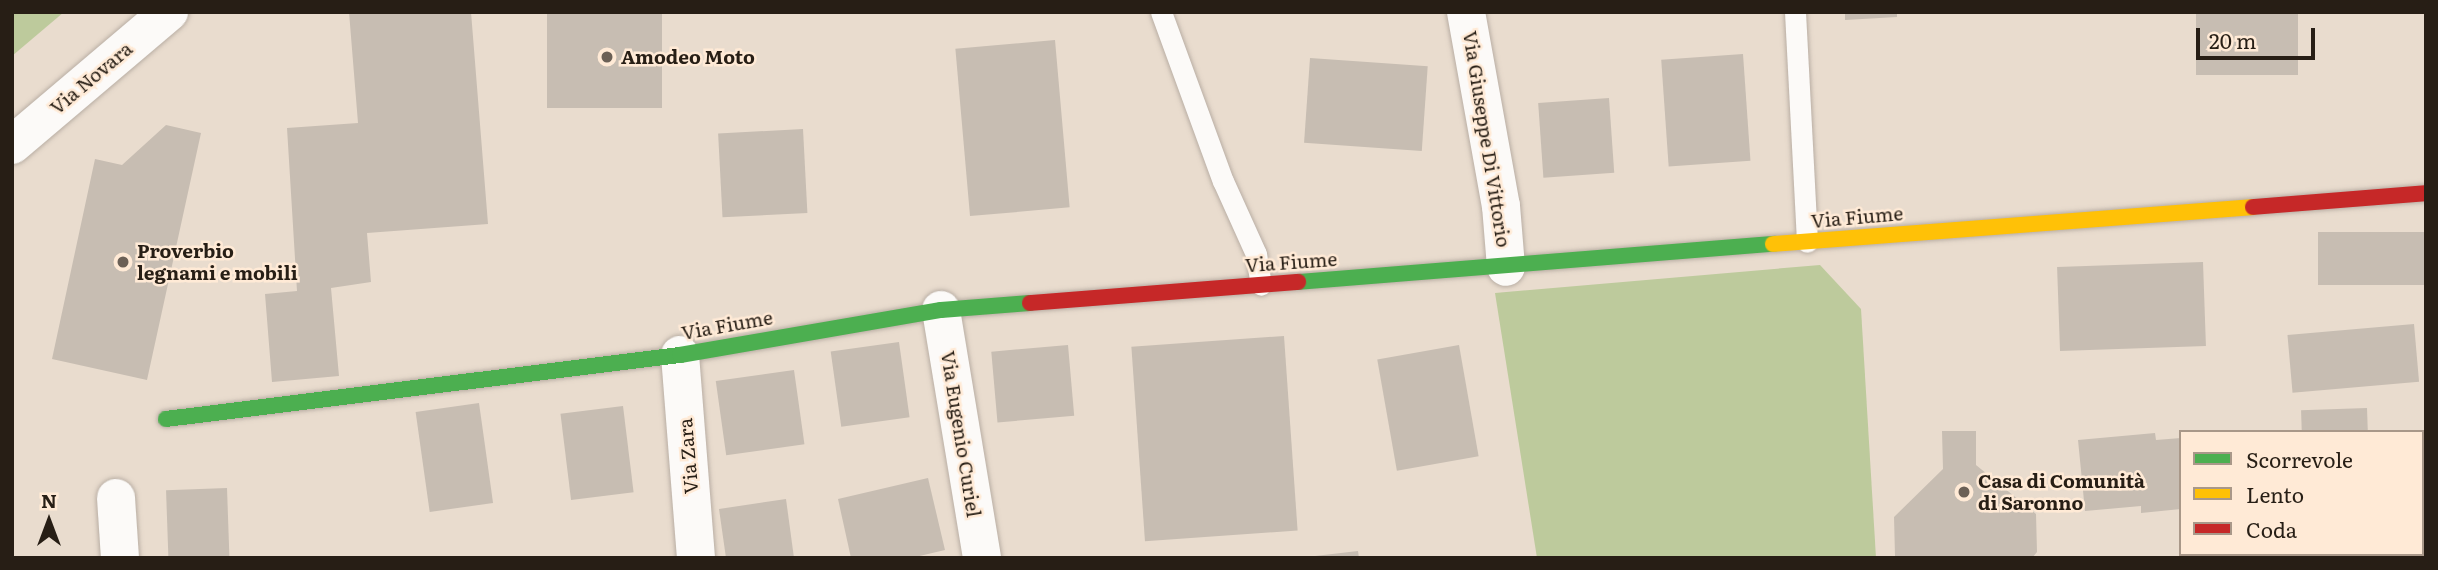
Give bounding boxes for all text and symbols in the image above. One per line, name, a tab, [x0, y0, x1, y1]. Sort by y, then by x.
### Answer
scale bar	[2200, 14, 2319, 58]
text: 20 m	[2209, 24, 2256, 55]
street label: Via Giuseppe Di Vittorio	[1459, 29, 1515, 249]
street label: Via Novara	[45, 37, 137, 119]
place label: Amodeo Moto	[621, 46, 755, 68]
marker: Amodeo Moto	[599, 49, 615, 65]
street label: Via Fiume	[1810, 202, 1904, 232]
place label: Proverbio legnami e mobili	[137, 240, 298, 284]
street label: Via Fiume	[1244, 247, 1338, 277]
marker: Proverbio legnami e mobili	[115, 254, 131, 270]
street label: Via Fiume	[680, 306, 774, 344]
street label: Via Eugenio Curiel	[937, 349, 985, 519]
street label: Via Zara	[673, 417, 703, 495]
legend	[2179, 430, 2424, 556]
text: Scorrevole	[2246, 443, 2353, 474]
place label: Casa di Comunità di Saronno	[1978, 470, 2145, 514]
text: Lento	[2246, 478, 2304, 509]
marker: Casa di Comunità di Saronno	[1956, 484, 1972, 500]
north arrow	[14, 486, 84, 556]
text: N	[41, 486, 57, 514]
text: Coda	[2246, 513, 2297, 544]

